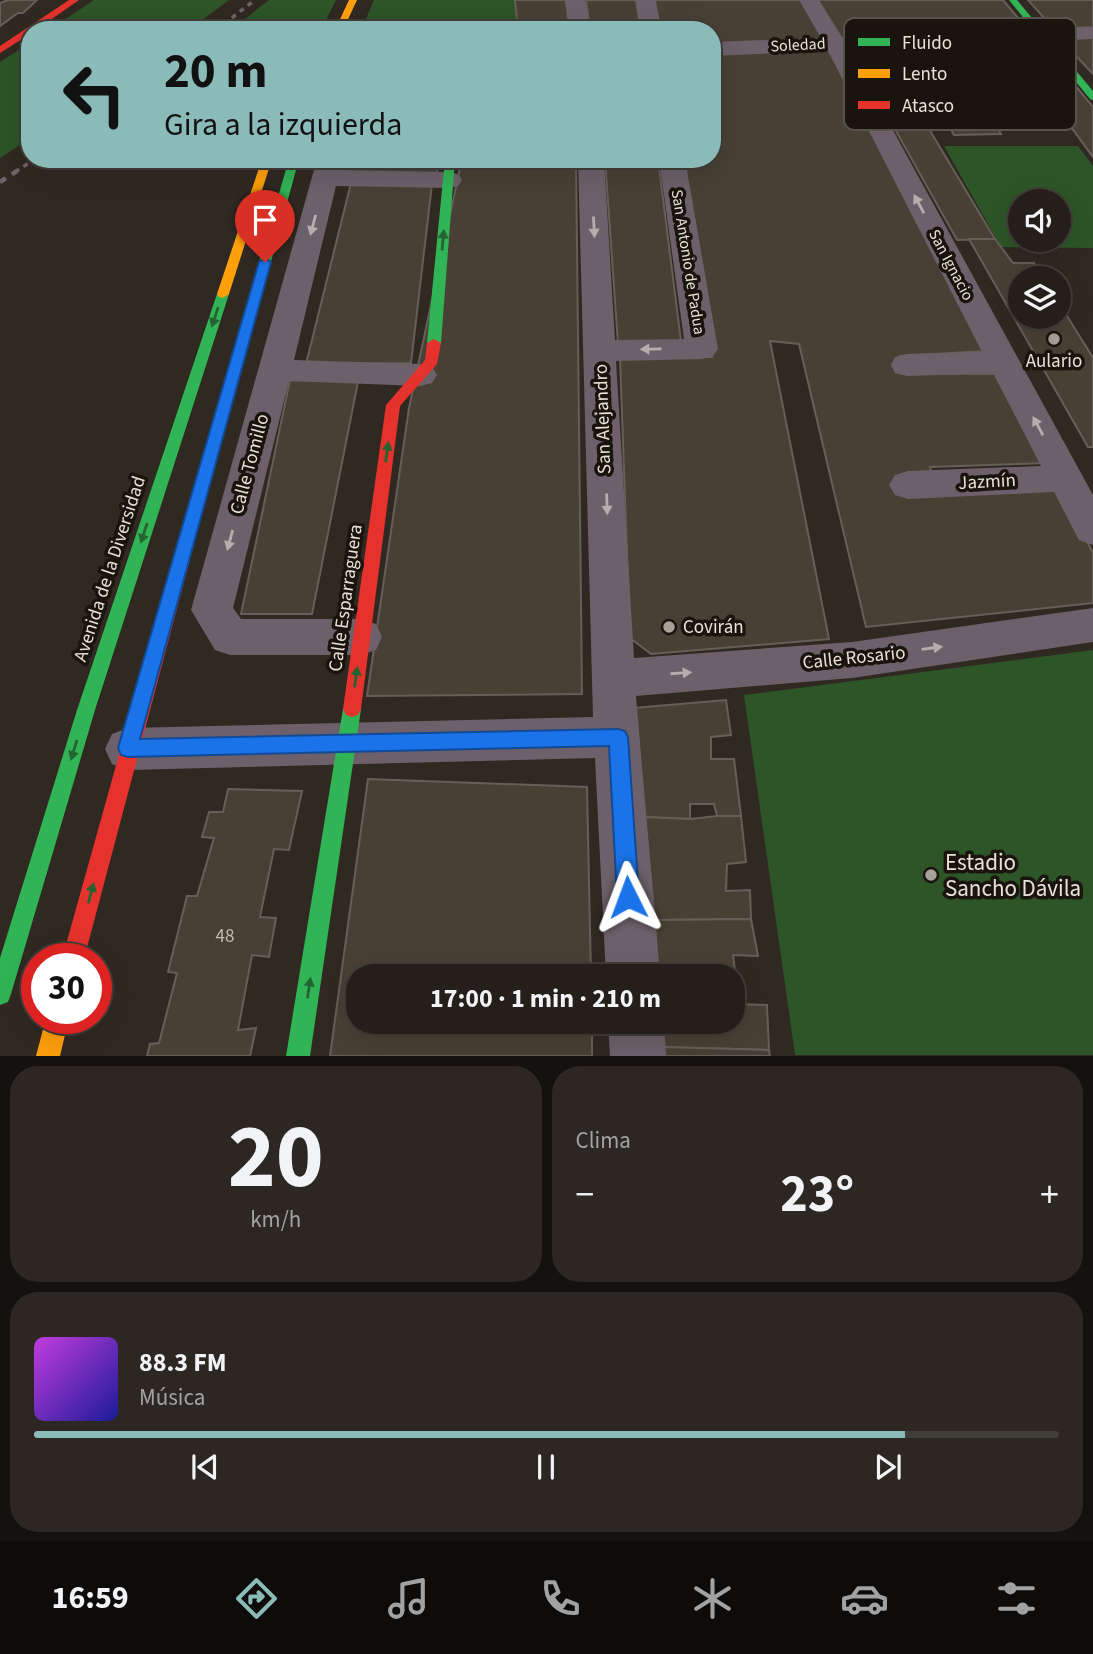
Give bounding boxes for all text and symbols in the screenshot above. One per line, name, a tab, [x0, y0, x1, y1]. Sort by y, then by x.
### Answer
legend	[844, 18, 1076, 130]
text: Fluido	[902, 30, 952, 57]
street label: Soledad	[770, 33, 826, 57]
text: 20 m	[164, 37, 268, 107]
icon: left	[49, 49, 140, 140]
text: Lento	[902, 61, 947, 88]
text: Atasco	[902, 93, 954, 120]
text: Gira a la izquierda	[164, 102, 402, 148]
street label: San Antonio de Padua	[666, 188, 710, 336]
map controls	[1008, 189, 1071, 329]
button: sound	[1008, 189, 1071, 252]
pin	[235, 190, 295, 262]
one-way arrow	[914, 194, 925, 214]
icon: arrive	[246, 201, 284, 239]
one-way arrow	[307, 214, 318, 236]
one-way arrow	[589, 217, 600, 239]
street label: San Ignacio	[923, 226, 979, 304]
one-way arrow	[438, 229, 449, 251]
button: layers	[1008, 266, 1071, 329]
one-way arrow	[209, 307, 220, 328]
marker: Aulario	[1046, 331, 1062, 347]
one-way arrow	[640, 344, 662, 355]
place label: Aulario	[1026, 348, 1082, 375]
street label: San Alejandro	[588, 363, 618, 475]
street label: Calle Tomillo	[224, 411, 276, 517]
one-way arrow	[1032, 416, 1044, 436]
one-way arrow	[382, 441, 393, 463]
street label: Jazmín	[958, 467, 1016, 497]
street label: Avenida de la Diversidad	[67, 473, 153, 665]
one-way arrow	[601, 493, 612, 515]
one-way arrow	[138, 523, 149, 544]
street label: Calle Esparraguera	[322, 523, 370, 673]
one-way arrow	[224, 529, 235, 551]
place label: Covirán	[683, 614, 744, 641]
marker: Covirán	[661, 619, 677, 635]
street label: Calle Rosario	[801, 639, 907, 677]
one-way arrow	[921, 642, 943, 653]
one-way arrow	[351, 666, 362, 688]
one-way arrow	[670, 667, 692, 678]
one-way arrow	[68, 739, 78, 760]
place label: Estadio Sancho Dávila	[945, 846, 1081, 905]
position arrow	[591, 860, 665, 934]
marker: Estadio Sancho Dávila	[923, 867, 939, 883]
one-way arrow	[86, 882, 97, 904]
house number: 48	[216, 923, 234, 950]
speed limit sign: 30	[21, 943, 112, 1034]
one-way arrow	[304, 977, 315, 999]
text: 17:00 · 1 min · 210 m	[430, 980, 661, 1017]
text: 20	[228, 1093, 324, 1222]
text: Clima	[576, 1124, 631, 1157]
text: 23°	[780, 1158, 854, 1232]
text: −	[576, 1168, 594, 1222]
text: +	[1040, 1168, 1059, 1222]
text: km/h	[250, 1203, 301, 1236]
text: 88.3 FM	[139, 1344, 227, 1381]
text: Música	[139, 1381, 205, 1414]
icon: previous	[186, 1448, 224, 1486]
icon: pause	[527, 1448, 565, 1486]
icon: next	[869, 1448, 907, 1486]
icon: directions	[232, 1574, 281, 1623]
icon: music	[384, 1574, 433, 1623]
icon: phone	[536, 1574, 585, 1623]
icon: climate	[688, 1574, 737, 1623]
icon: car	[840, 1574, 889, 1623]
icon: filters	[992, 1574, 1041, 1623]
text: 16:59	[52, 1575, 129, 1621]

